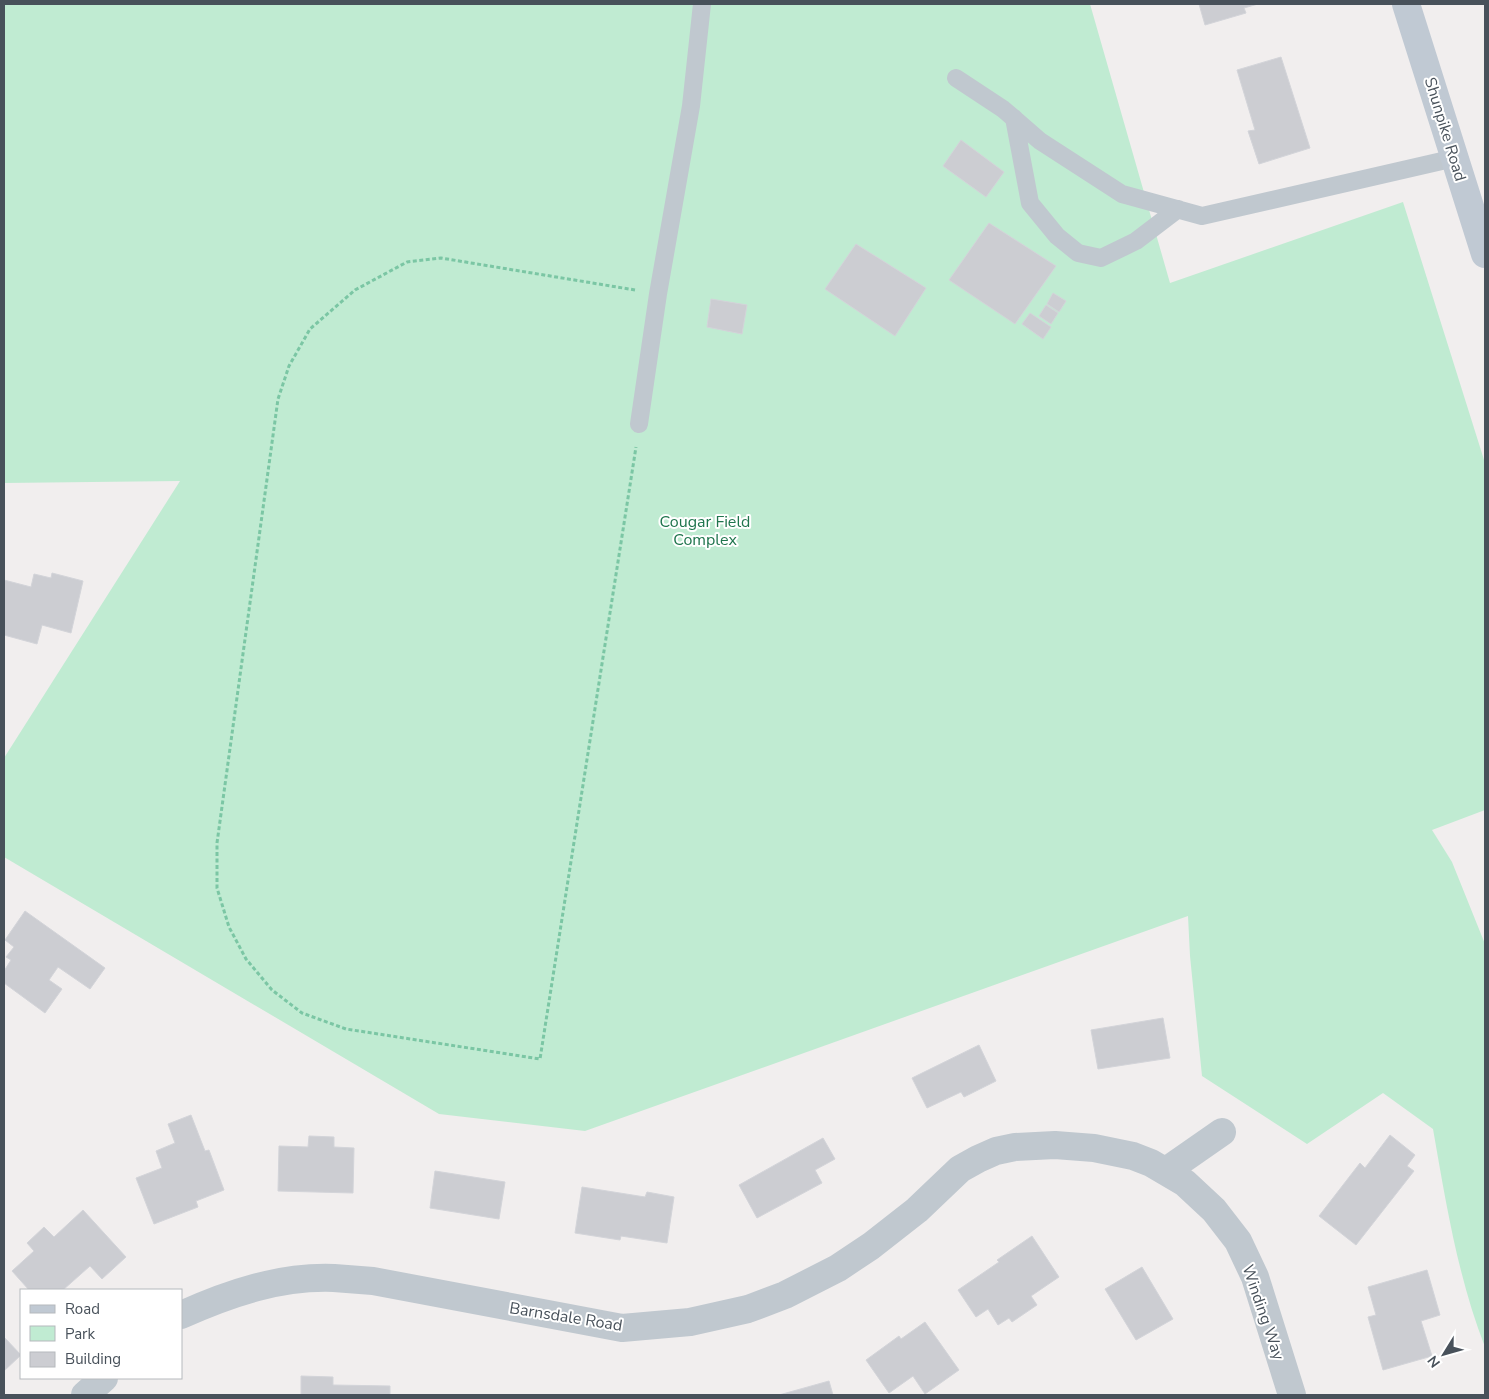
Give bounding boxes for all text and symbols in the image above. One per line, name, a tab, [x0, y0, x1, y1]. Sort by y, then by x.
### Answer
street label: Shunpike Road	[1419, 75, 1471, 184]
park label: Cougar Field Complex	[660, 511, 750, 551]
street label: Winding Way	[1236, 1262, 1290, 1364]
legend	[20, 1289, 182, 1379]
street label: Barnsdale Road	[508, 1297, 624, 1337]
text: Road	[65, 1299, 100, 1319]
text: Park	[65, 1324, 95, 1344]
north arrow	[1419, 1329, 1469, 1379]
text: Building	[65, 1349, 121, 1369]
text: N	[1423, 1352, 1445, 1371]

